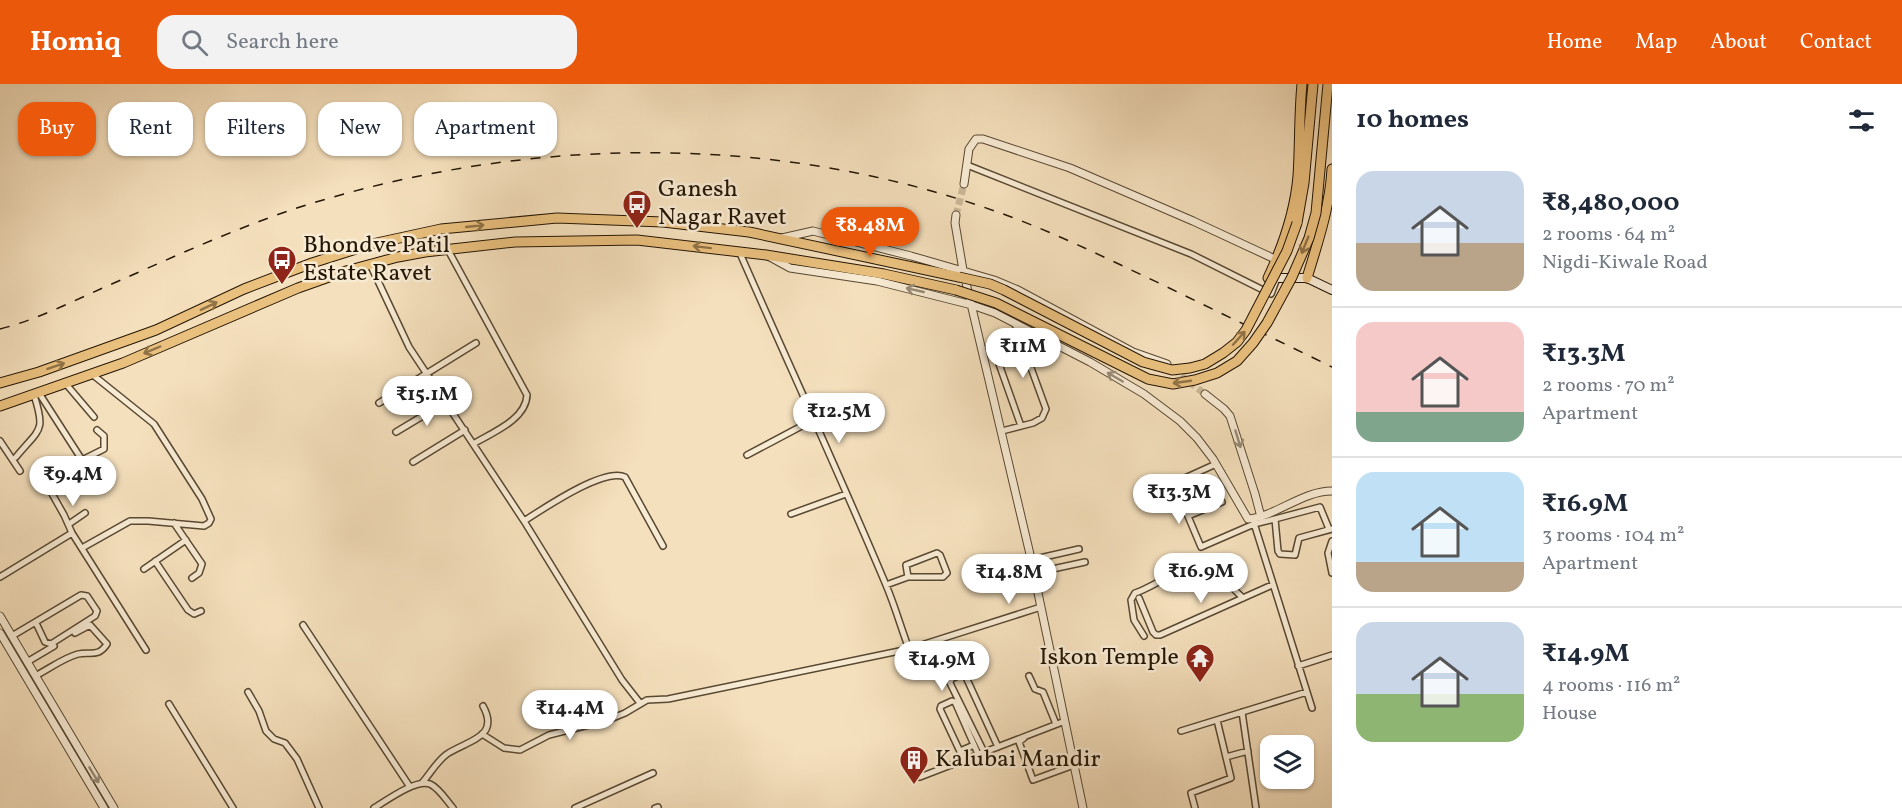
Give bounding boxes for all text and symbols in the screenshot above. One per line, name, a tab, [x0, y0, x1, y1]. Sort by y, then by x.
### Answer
search box	[157, 15, 577, 69]
text: Homiq	[30, 23, 121, 62]
icon: search	[178, 26, 211, 59]
text: Search here	[226, 27, 339, 58]
text: Home	[1547, 28, 1602, 57]
text: Map	[1635, 28, 1677, 57]
text: About	[1710, 28, 1767, 57]
text: Contact	[1800, 28, 1872, 57]
chip: Buy	[18, 102, 96, 156]
chip: Rent	[108, 102, 193, 156]
chip: Filters	[205, 102, 306, 156]
chip: New	[318, 102, 402, 156]
chip: Apartment	[414, 102, 557, 156]
text: 10 homes	[1356, 102, 1469, 138]
icon: filters	[1845, 104, 1878, 137]
place label: Ganesh Nagar Ravet	[658, 173, 787, 235]
text: ₹8,480,000	[1542, 185, 1679, 221]
bus stop icon: Ganesh Nagar Ravet	[621, 188, 653, 230]
icon: home	[1404, 195, 1476, 267]
pin: ₹8.48M	[821, 207, 919, 258]
text: ₹8.48M	[835, 212, 905, 240]
one-way arrow	[465, 220, 485, 231]
text: 2 rooms · 64 m²	[1542, 221, 1675, 249]
place label: Bhondve Patil Estate Ravet	[303, 229, 450, 291]
one-way arrow	[1299, 235, 1310, 254]
one-way arrow	[692, 241, 712, 252]
bus stop icon: Bhondve Patil Estate Ravet	[266, 244, 298, 286]
text: Nigdi-Kiwale Road	[1542, 249, 1708, 277]
one-way arrow	[906, 283, 925, 295]
one-way arrow	[200, 299, 218, 311]
pin: ₹11M	[987, 328, 1059, 379]
one-way arrow	[1232, 331, 1246, 346]
text: ₹11M	[1000, 333, 1046, 361]
text: ₹13.3M	[1542, 336, 1625, 372]
one-way arrow	[143, 345, 162, 356]
icon: home	[1404, 346, 1476, 418]
one-way arrow	[46, 360, 65, 371]
one-way arrow	[1106, 370, 1123, 382]
text: 2 rooms · 70 m²	[1542, 372, 1675, 400]
pin: ₹15.1M	[378, 376, 476, 427]
one-way arrow	[1173, 377, 1193, 388]
text: ₹15.1M	[396, 381, 458, 409]
pin: ₹12.5M	[790, 393, 888, 444]
text: ₹12.5M	[807, 398, 871, 426]
text: Apartment	[1542, 400, 1638, 428]
one-way arrow	[1233, 429, 1244, 448]
pin: ₹9.4M	[31, 456, 115, 507]
text: ₹9.4M	[43, 461, 103, 489]
pin: ₹13.3M	[1130, 474, 1228, 525]
text: ₹13.3M	[1147, 479, 1211, 507]
text: ₹16.9M	[1542, 486, 1628, 522]
icon: home	[1404, 496, 1476, 568]
text: 3 rooms · 104 m²	[1542, 522, 1684, 550]
text: Apartment	[1542, 550, 1638, 578]
pin: ₹16.9M	[1152, 553, 1250, 604]
pin: ₹14.8M	[960, 554, 1058, 605]
text: ₹16.9M	[1168, 558, 1234, 586]
text: ₹14.8M	[975, 559, 1043, 587]
text: ₹14.9M	[1542, 636, 1630, 672]
pin: ₹14.9M	[893, 641, 991, 692]
place label: Iskon Temple	[1039, 641, 1179, 675]
temple icon: Iskon Temple	[1184, 642, 1216, 684]
text: ₹14.9M	[908, 646, 976, 674]
icon: home	[1404, 646, 1476, 718]
text: 4 rooms · 116 m²	[1542, 672, 1681, 700]
pin: ₹14.4M	[521, 690, 619, 741]
text: ₹14.4M	[536, 695, 604, 723]
text: House	[1542, 700, 1597, 728]
map controls	[1260, 735, 1314, 789]
button: layers	[1260, 735, 1314, 789]
place label: Kalubai Mandir	[935, 743, 1100, 777]
building icon: Kalubai Mandir	[898, 744, 930, 786]
one-way arrow	[88, 766, 100, 783]

